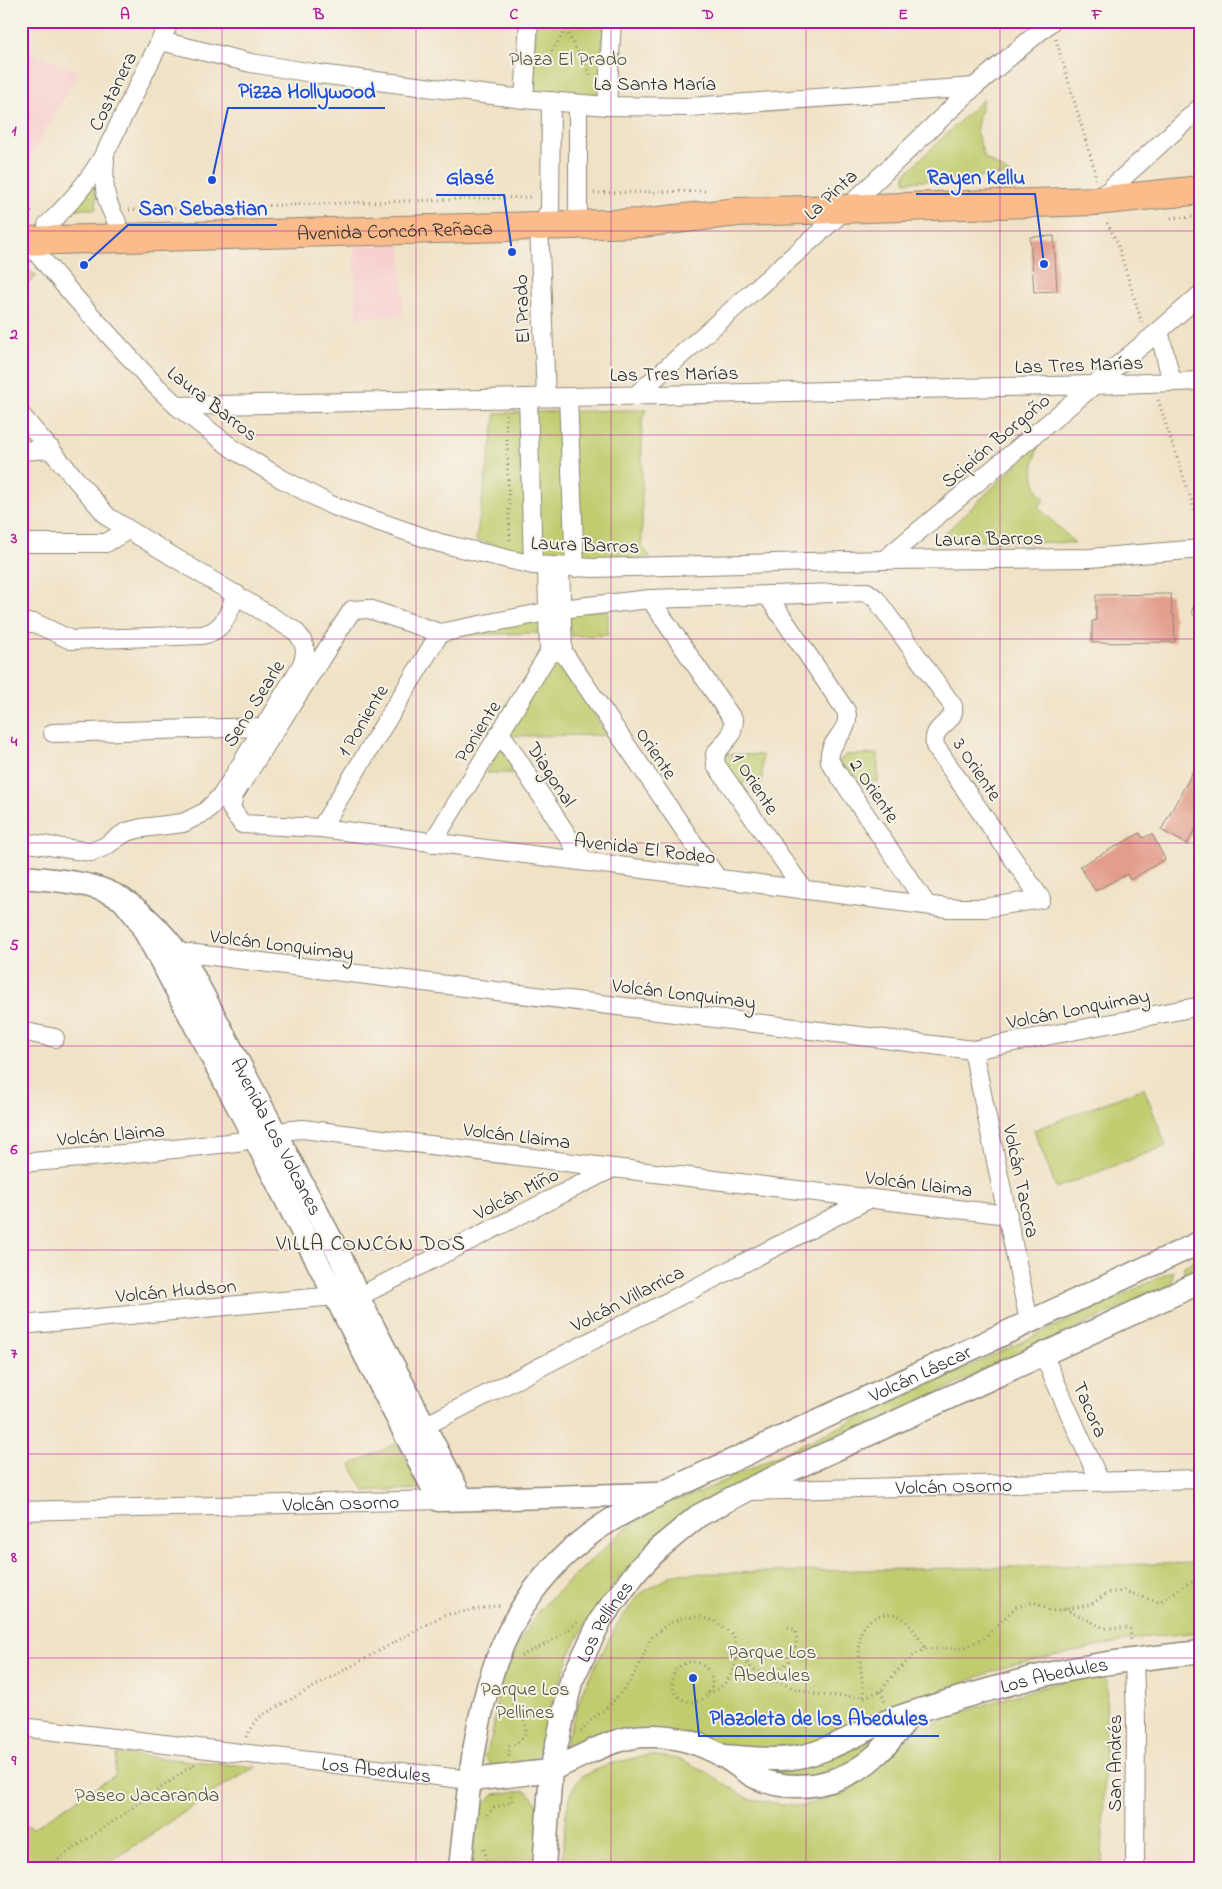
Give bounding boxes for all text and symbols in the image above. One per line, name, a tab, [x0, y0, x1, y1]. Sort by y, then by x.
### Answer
text: A	[120, 3, 130, 27]
text: B	[313, 3, 325, 27]
text: C	[510, 3, 519, 27]
text: D	[701, 3, 714, 27]
text: E	[898, 3, 908, 27]
text: F	[1091, 3, 1103, 27]
park label: Plaza El Prado	[509, 46, 627, 75]
street label: Costanera	[83, 48, 146, 137]
street label: La Santa María	[594, 71, 716, 100]
callout: Pizza Hollywood	[228, 72, 385, 108]
text: Pizza Hollywood	[238, 78, 376, 110]
text: 1	[11, 119, 17, 143]
callout: Rayen Kellu	[916, 158, 1035, 194]
callout: Glasé	[436, 159, 504, 195]
street label: La Pinta	[798, 163, 865, 228]
text: Glasé	[446, 164, 495, 194]
text: Rayen Kellu	[927, 164, 1025, 196]
callout: San Sebastian	[128, 189, 277, 225]
text: San Sebastian	[139, 195, 267, 225]
street label: Avenida Concón Reñaca	[297, 215, 493, 250]
street label: El Prado	[508, 274, 539, 344]
text: 2	[9, 323, 18, 347]
street label: Las Tres Marías	[1014, 350, 1144, 383]
street label: Laura Barros	[160, 360, 263, 450]
street label: Las Tres Marías	[609, 360, 739, 391]
street label: Scipión Borgoño	[936, 387, 1058, 497]
street label: Laura Barros	[934, 525, 1044, 556]
text: 3	[10, 527, 18, 551]
street label: Laura Barros	[530, 530, 640, 563]
street label: Seno Searle	[217, 655, 293, 754]
street label: 1 Poniente	[331, 679, 397, 763]
street label: Poniente	[449, 695, 510, 769]
street label: Oriente	[627, 722, 683, 786]
text: 4	[10, 730, 18, 754]
street label: 3 Oriente	[944, 733, 1008, 808]
street label: Diagonal	[517, 736, 582, 814]
street label: 1 Oriente	[723, 748, 785, 821]
street label: 2 Oriente	[841, 753, 905, 830]
street label: Avenida El Rodeo	[572, 827, 717, 874]
street label: Volcán Lonquimay	[207, 923, 355, 970]
text: 5	[9, 934, 19, 958]
street label: Volcán Lonquimay	[609, 972, 757, 1019]
street label: Volcán Lonquimay	[1004, 982, 1152, 1039]
street label: Avenida Los Volcanes	[222, 1053, 328, 1221]
street label: Volcán Llaima	[460, 1116, 572, 1158]
street label: Volcán Llaima	[55, 1117, 166, 1156]
street label: Volcán Tacora	[993, 1121, 1046, 1241]
text: 6	[9, 1138, 18, 1162]
street label: Volcán Miño	[468, 1161, 565, 1230]
street label: Volcán Llaima	[862, 1164, 974, 1206]
district label: VILLA CONCÓN DOS	[275, 1230, 466, 1260]
street label: Volcán Villarrica	[566, 1259, 690, 1342]
street label: Volcán Hudson	[114, 1273, 238, 1312]
street label: Volcán Láscar	[864, 1339, 978, 1412]
text: 7	[11, 1342, 18, 1366]
street label: Tacora	[1064, 1377, 1114, 1443]
street label: Volcán Osorno	[894, 1472, 1013, 1504]
street label: Volcán Osorno	[281, 1489, 400, 1521]
text: 8	[10, 1546, 17, 1570]
street label: Los Pellines	[570, 1575, 642, 1668]
park label: Parque Los Abedules	[727, 1639, 817, 1691]
street label: Los Abedules	[997, 1651, 1110, 1703]
park label: Parque Los Pellines	[480, 1676, 570, 1728]
callout: Plazoleta de los Abedules	[699, 1700, 939, 1736]
text: Plazoleta de los Abedules	[709, 1705, 929, 1735]
street label: San Andrés	[1102, 1714, 1131, 1812]
text: 9	[11, 1749, 17, 1773]
street label: Los Abedules	[320, 1751, 433, 1792]
park label: Paseo Jacaranda	[75, 1782, 219, 1811]

